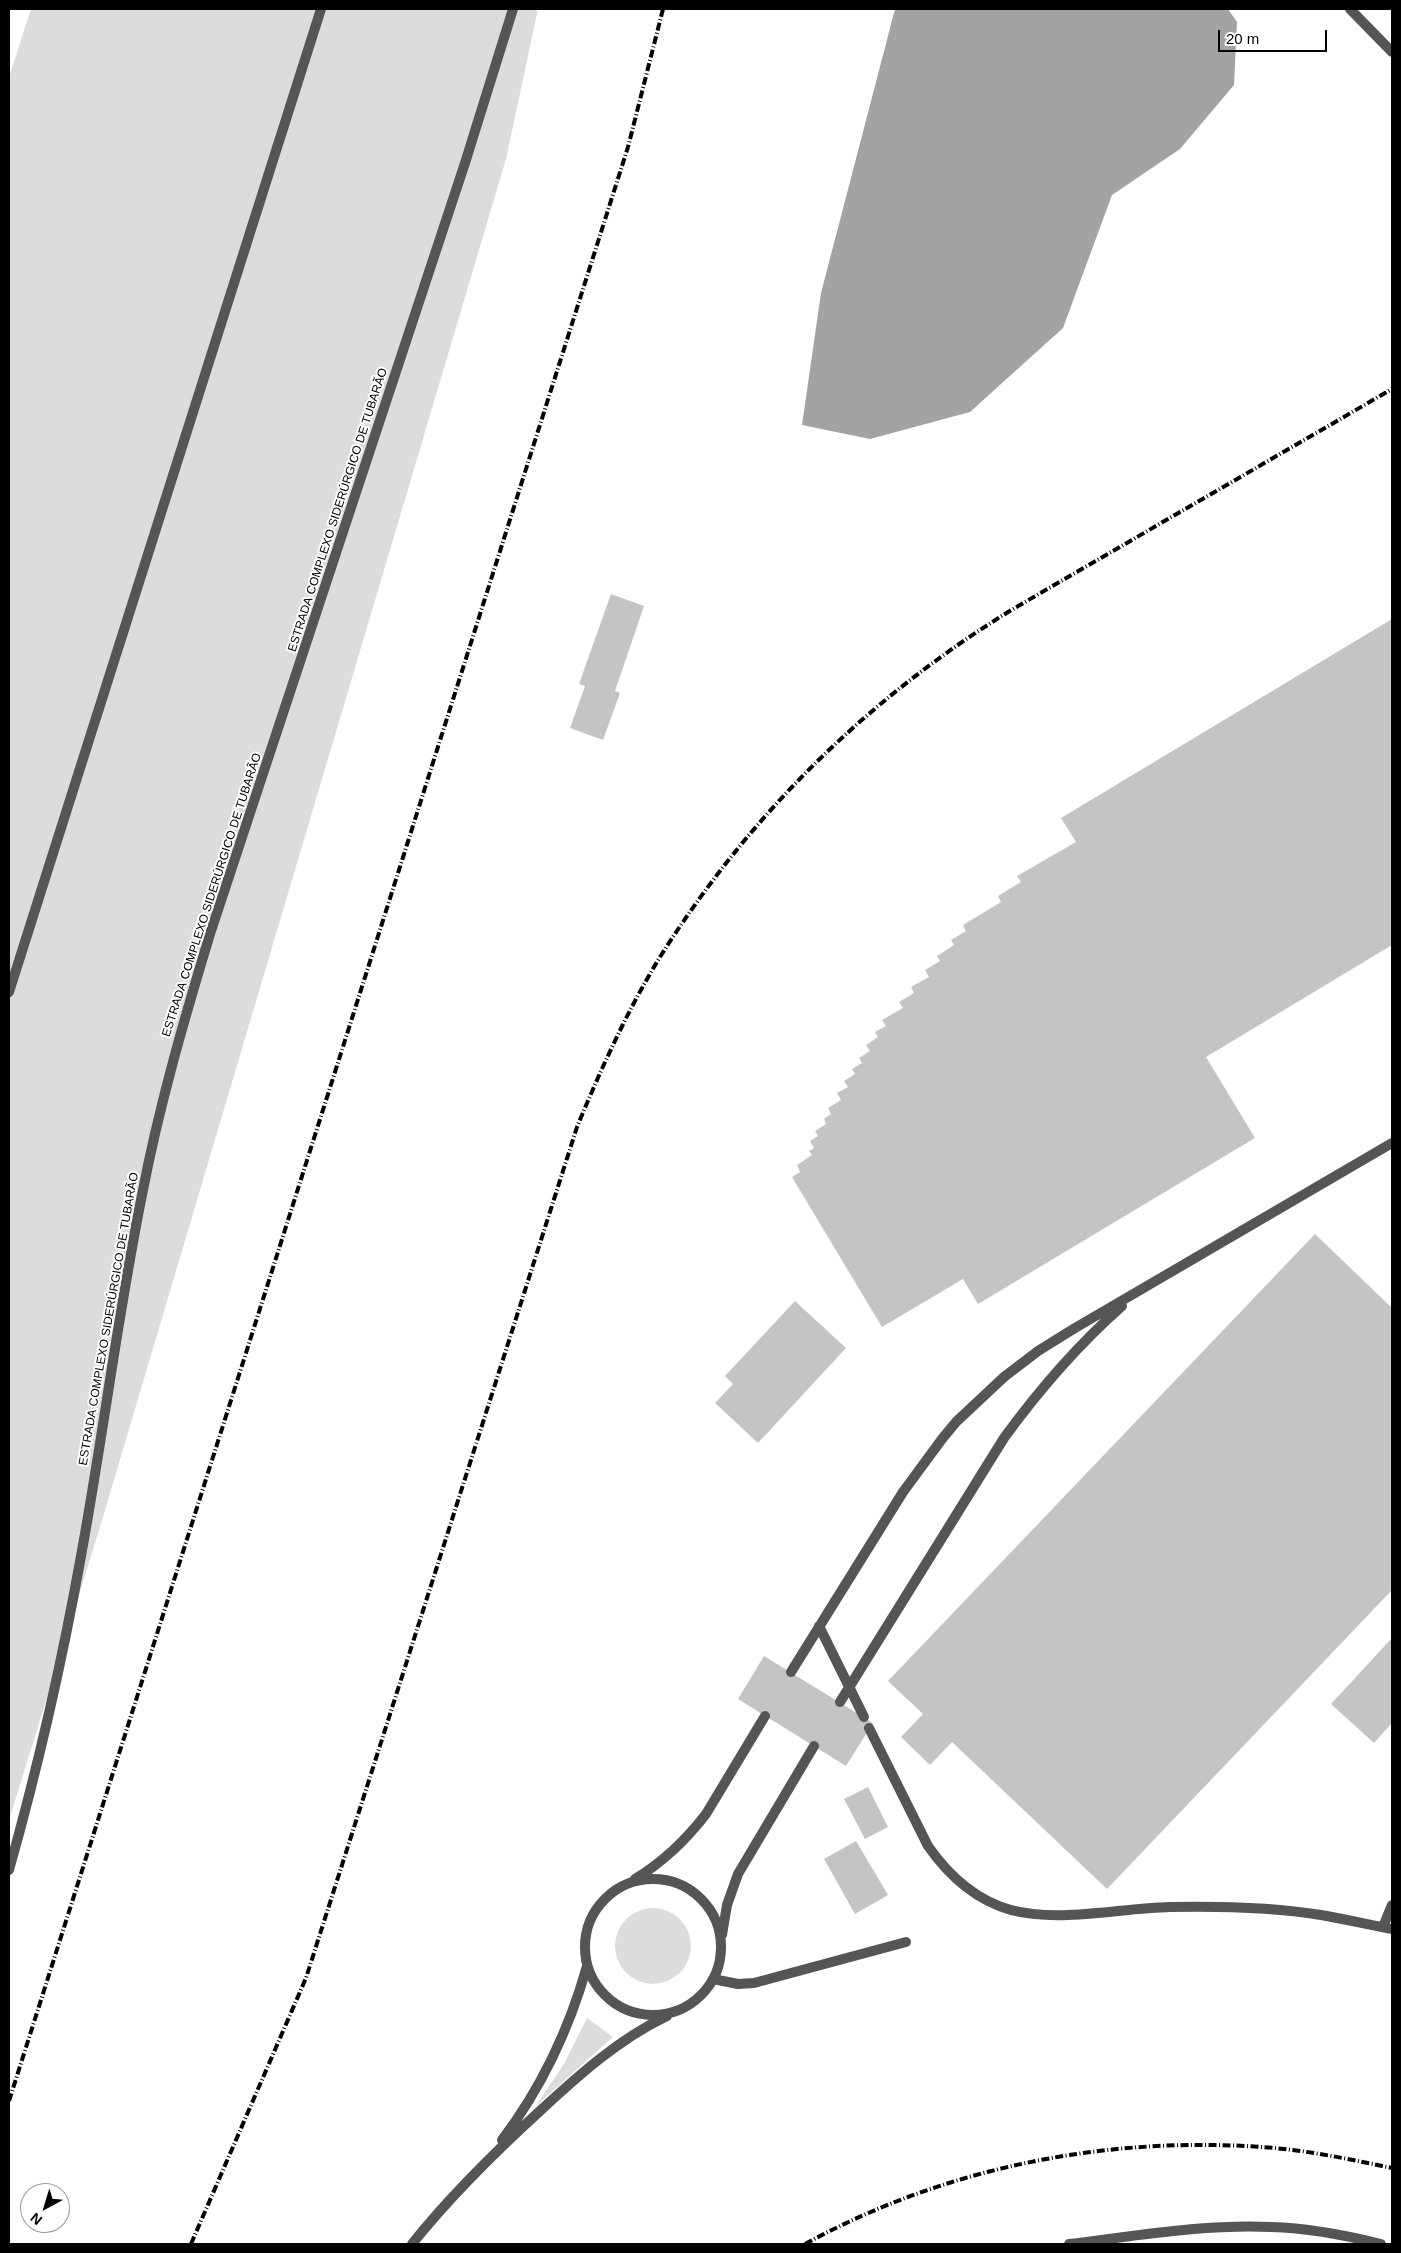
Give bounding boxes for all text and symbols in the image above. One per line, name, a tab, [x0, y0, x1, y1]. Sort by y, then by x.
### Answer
scale bar	[1221, 20, 1330, 52]
text: 20 m	[1226, 30, 1259, 47]
street label: ESTRADA COMPLEXO SIDERÚRGICO DE TUBARÃO	[285, 366, 391, 654]
street label: ESTRADA COMPLEXO SIDERÚRGICO DE TUBARÃO	[159, 751, 265, 1039]
street label: ESTRADA COMPLEXO SIDERÚRGICO DE TUBARÃO	[76, 1171, 142, 1467]
north arrow	[20, 2183, 70, 2233]
text: N	[27, 2209, 45, 2228]

